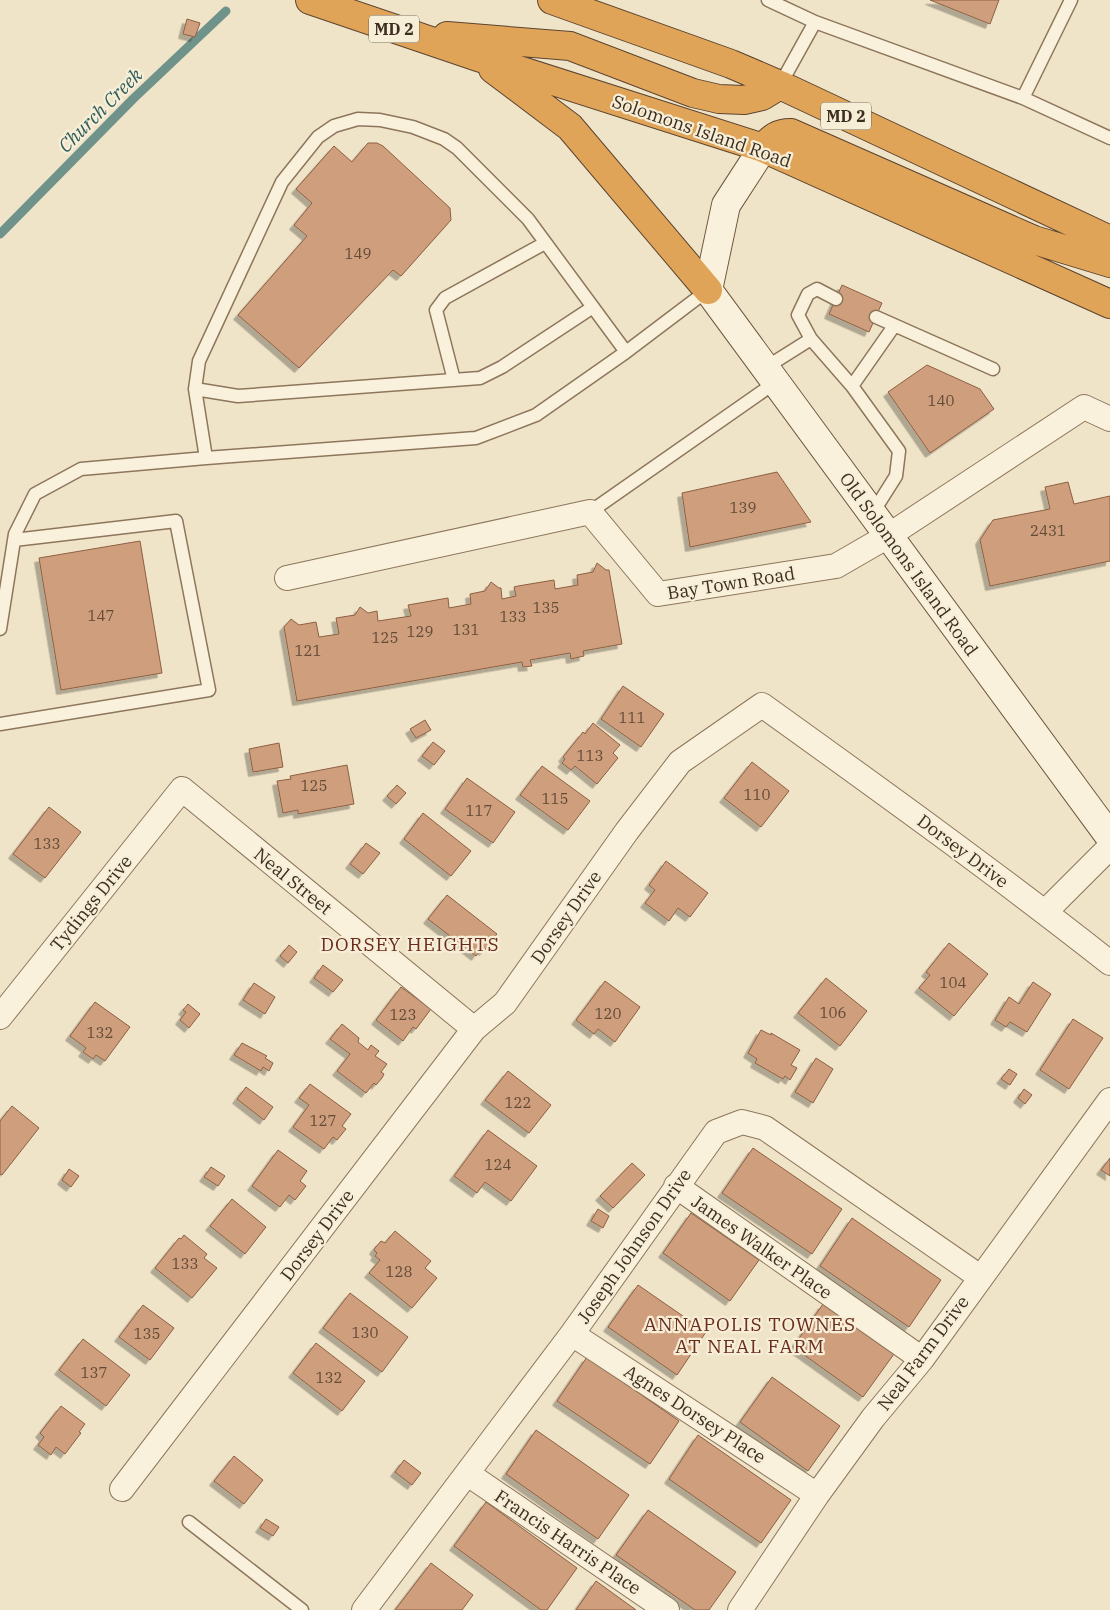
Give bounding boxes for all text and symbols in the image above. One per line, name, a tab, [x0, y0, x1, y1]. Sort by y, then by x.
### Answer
road number: MD 2	[369, 15, 419, 42]
water label: Church Creek	[53, 62, 148, 157]
street label: Solomons Island Road	[609, 90, 795, 172]
road number: MD 2	[821, 102, 871, 130]
house number: 149	[344, 244, 372, 263]
house number: 140	[927, 391, 955, 410]
street label: Old Solomons Island Road	[835, 468, 983, 660]
house number: 139	[729, 498, 757, 517]
house number: 2431	[1030, 521, 1066, 540]
street label: Bay Town Road	[665, 562, 797, 604]
house number: 135	[532, 598, 560, 617]
house number: 147	[87, 606, 115, 625]
house number: 133	[499, 607, 527, 626]
house number: 131	[452, 620, 480, 639]
house number: 129	[406, 622, 434, 641]
house number: 125	[371, 628, 399, 647]
house number: 121	[294, 641, 322, 660]
house number: 111	[618, 708, 646, 727]
house number: 113	[576, 746, 604, 765]
house number: 125	[300, 776, 328, 795]
house number: 110	[743, 785, 771, 804]
house number: 115	[541, 789, 569, 808]
house number: 117	[465, 801, 493, 820]
street label: Dorsey Drive	[913, 809, 1013, 893]
house number: 133	[33, 834, 61, 853]
street label: Neal Street	[249, 843, 337, 919]
street label: Tydings Drive	[45, 850, 137, 956]
street label: Dorsey Drive	[525, 866, 607, 968]
district label: DORSEY HEIGHTS	[320, 932, 500, 956]
house number: 104	[939, 973, 967, 992]
house number: 106	[819, 1003, 847, 1022]
house number: 120	[594, 1004, 622, 1023]
house number: 123	[389, 1005, 417, 1024]
house number: 132	[86, 1023, 114, 1042]
house number: 122	[504, 1093, 532, 1112]
house number: 127	[309, 1111, 337, 1130]
house number: 124	[484, 1155, 512, 1174]
street label: Joseph Johnson Drive	[572, 1164, 696, 1328]
street label: Dorsey Drive	[275, 1185, 359, 1285]
street label: James Walker Place	[687, 1190, 837, 1304]
house number: 133	[171, 1254, 199, 1273]
house number: 128	[385, 1262, 413, 1281]
street label: Neal Farm Drive	[872, 1291, 974, 1415]
district label: ANNAPOLIS TOWNES AT NEAL FARM	[644, 1312, 856, 1358]
house number: 130	[351, 1323, 379, 1342]
house number: 135	[133, 1324, 161, 1343]
street label: Agnes Dorsey Place	[620, 1360, 770, 1468]
house number: 137	[80, 1363, 108, 1382]
house number: 132	[315, 1368, 343, 1387]
street label: Francis Harris Place	[490, 1484, 646, 1600]

